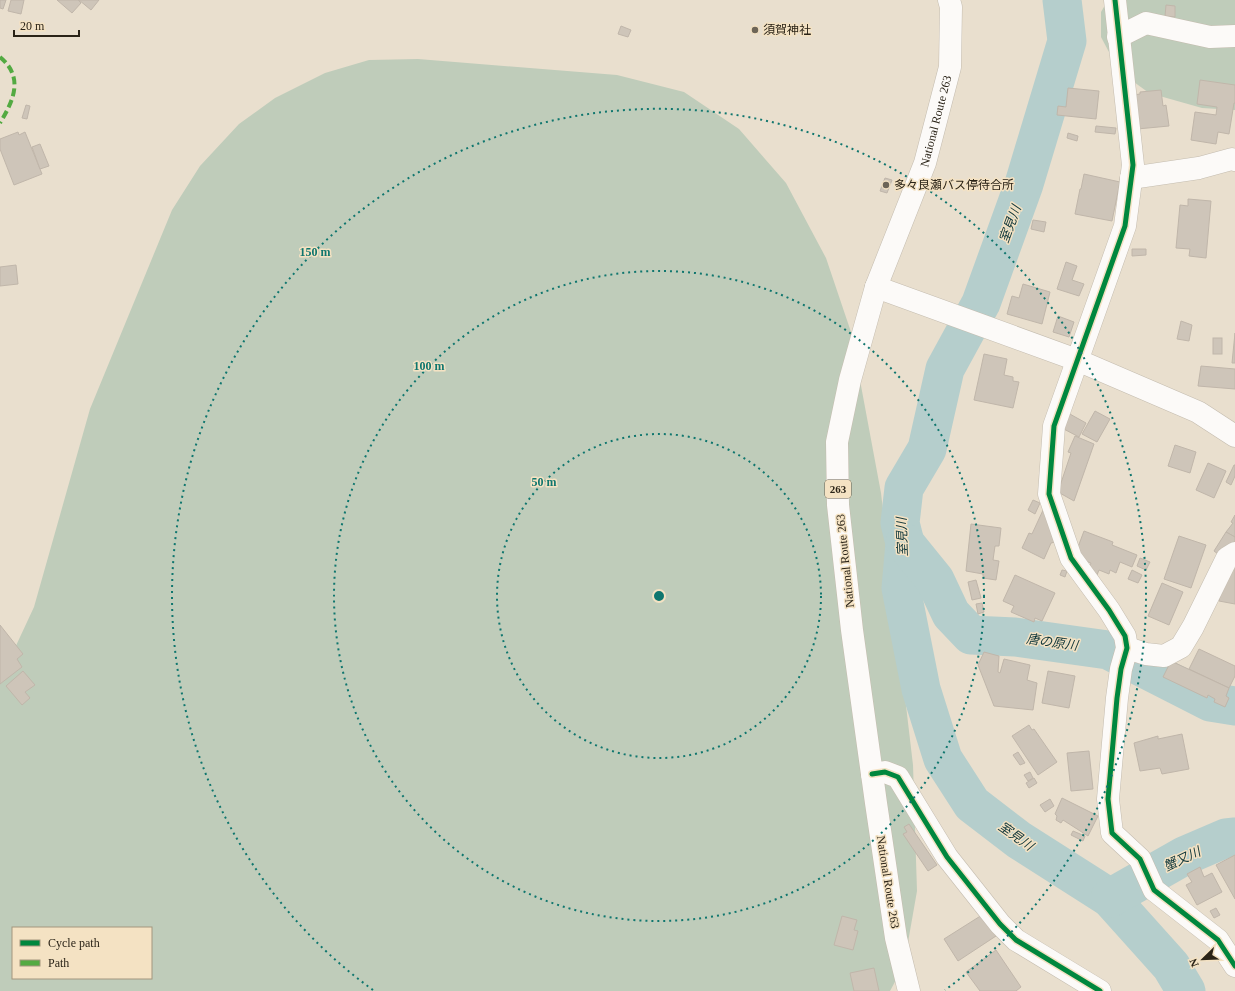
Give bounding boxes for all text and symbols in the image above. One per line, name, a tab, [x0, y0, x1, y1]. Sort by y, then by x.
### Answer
scale bar	[14, 12, 79, 38]
text: 20 m	[20, 19, 45, 33]
place label: 須賀神社	[763, 23, 811, 37]
marker: 須賀神社	[750, 25, 760, 35]
street label: National Route 263	[917, 74, 955, 168]
place label: 多々良瀬バス停待合所	[894, 178, 1014, 192]
marker: 多々良瀬バス停待合所	[881, 180, 891, 190]
water label: 室見川	[996, 201, 1024, 245]
text: 150 m	[300, 245, 331, 259]
text: 100 m	[414, 359, 445, 373]
text: 50 m	[532, 475, 557, 489]
road number: 263	[825, 480, 851, 498]
street label: National Route 263	[833, 514, 857, 608]
water label: 室見川	[894, 515, 910, 557]
centre of rings	[652, 589, 666, 603]
water label: 唐の原川	[1025, 631, 1081, 653]
water label: 室見川	[996, 819, 1038, 854]
street label: National Route 263	[874, 834, 902, 930]
water label: 蟹又川	[1161, 843, 1205, 874]
legend	[12, 927, 152, 979]
text: Cycle path	[48, 936, 100, 950]
north arrow	[1183, 939, 1223, 979]
text: Path	[48, 956, 69, 970]
text: N	[1187, 957, 1201, 969]

